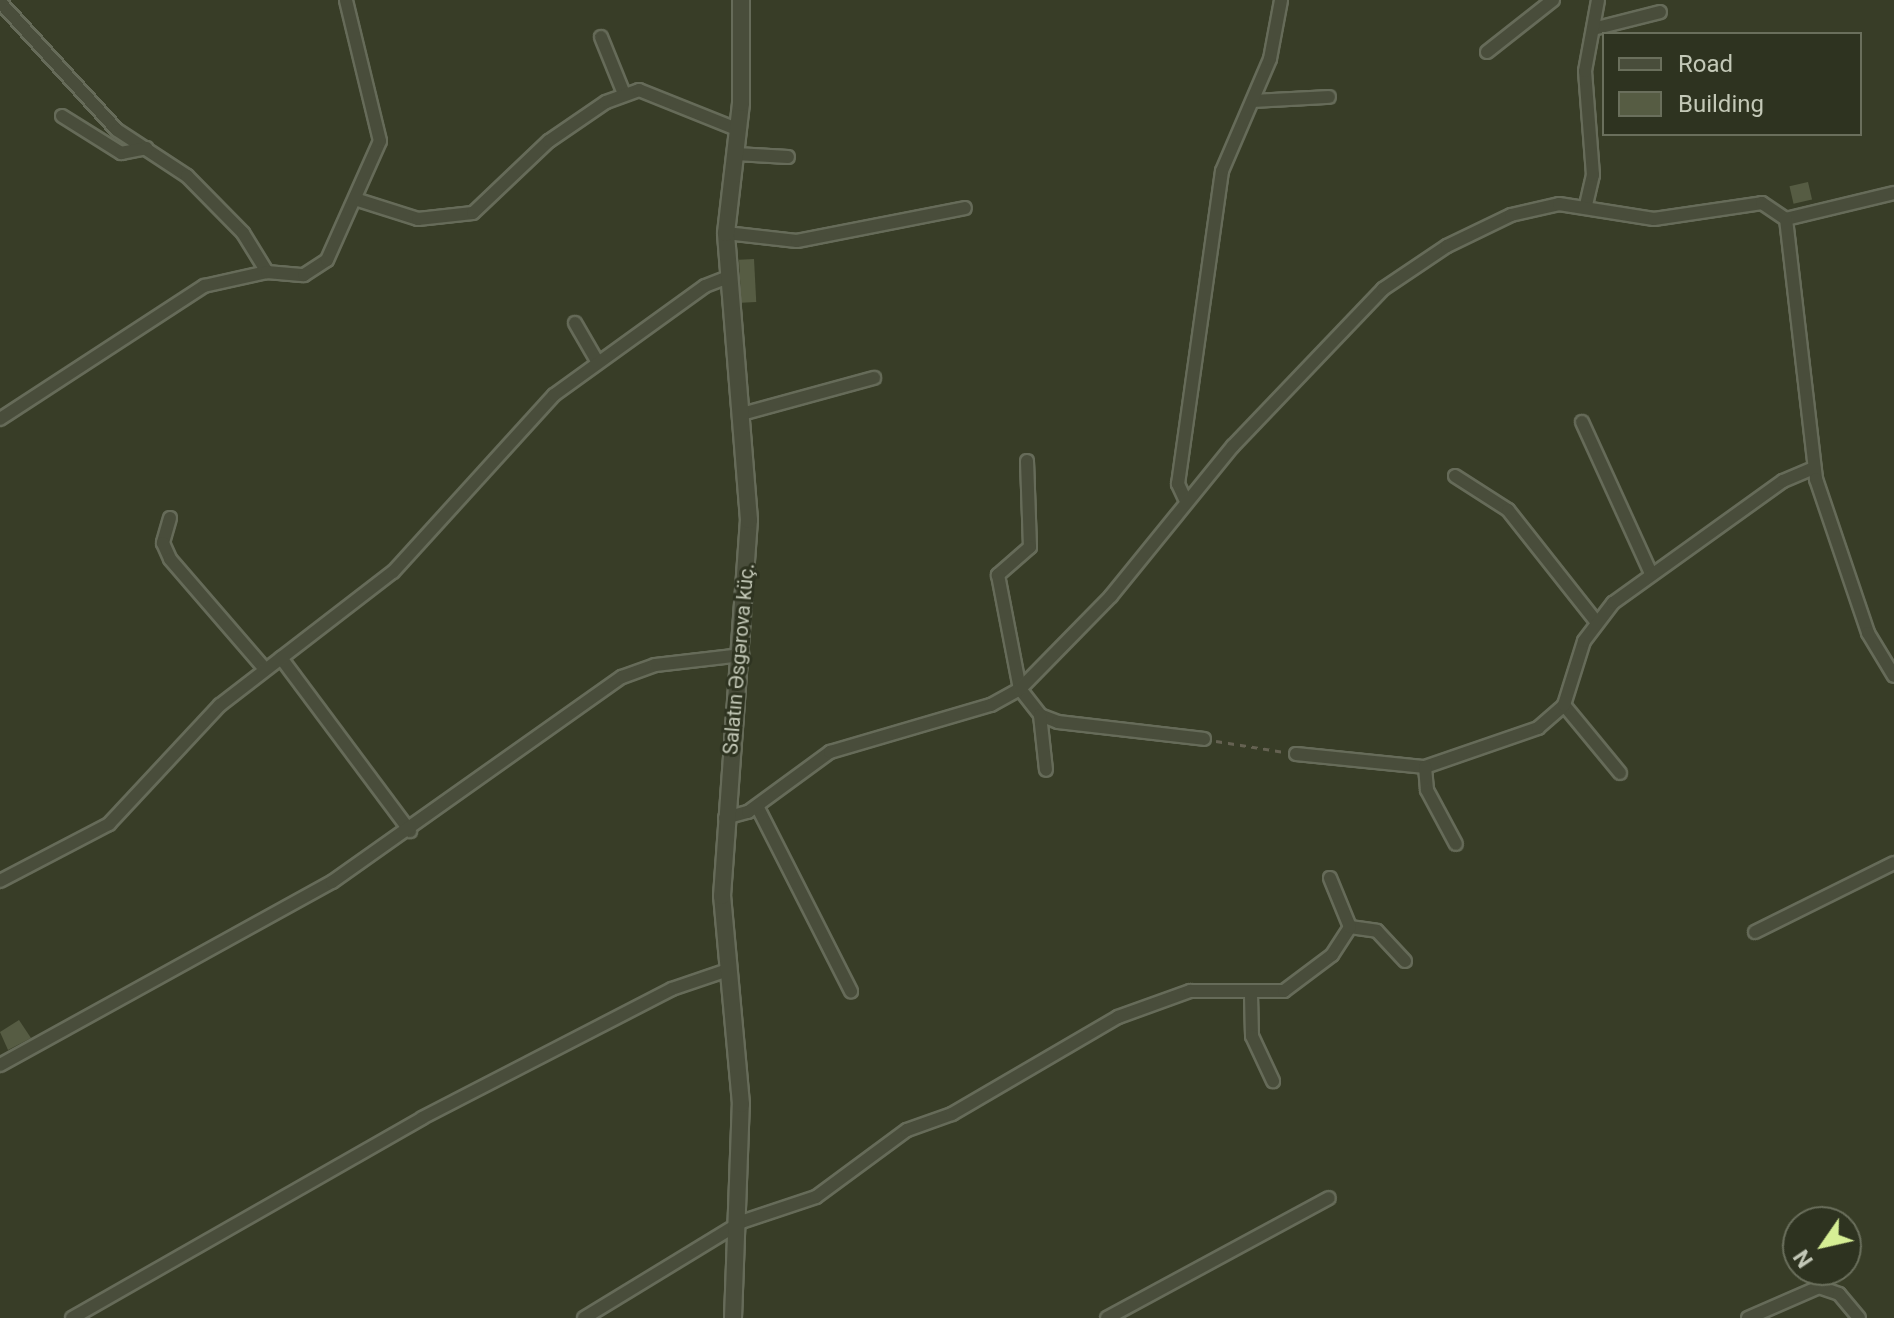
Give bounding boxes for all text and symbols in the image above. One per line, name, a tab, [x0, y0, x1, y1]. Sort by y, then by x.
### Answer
legend	[1602, 32, 1862, 136]
text: Road	[1678, 50, 1733, 78]
text: Building	[1678, 90, 1764, 118]
street label: Salatın Əsgərova küç.	[719, 562, 759, 756]
north arrow	[1782, 1206, 1862, 1286]
text: N	[1789, 1245, 1818, 1272]

